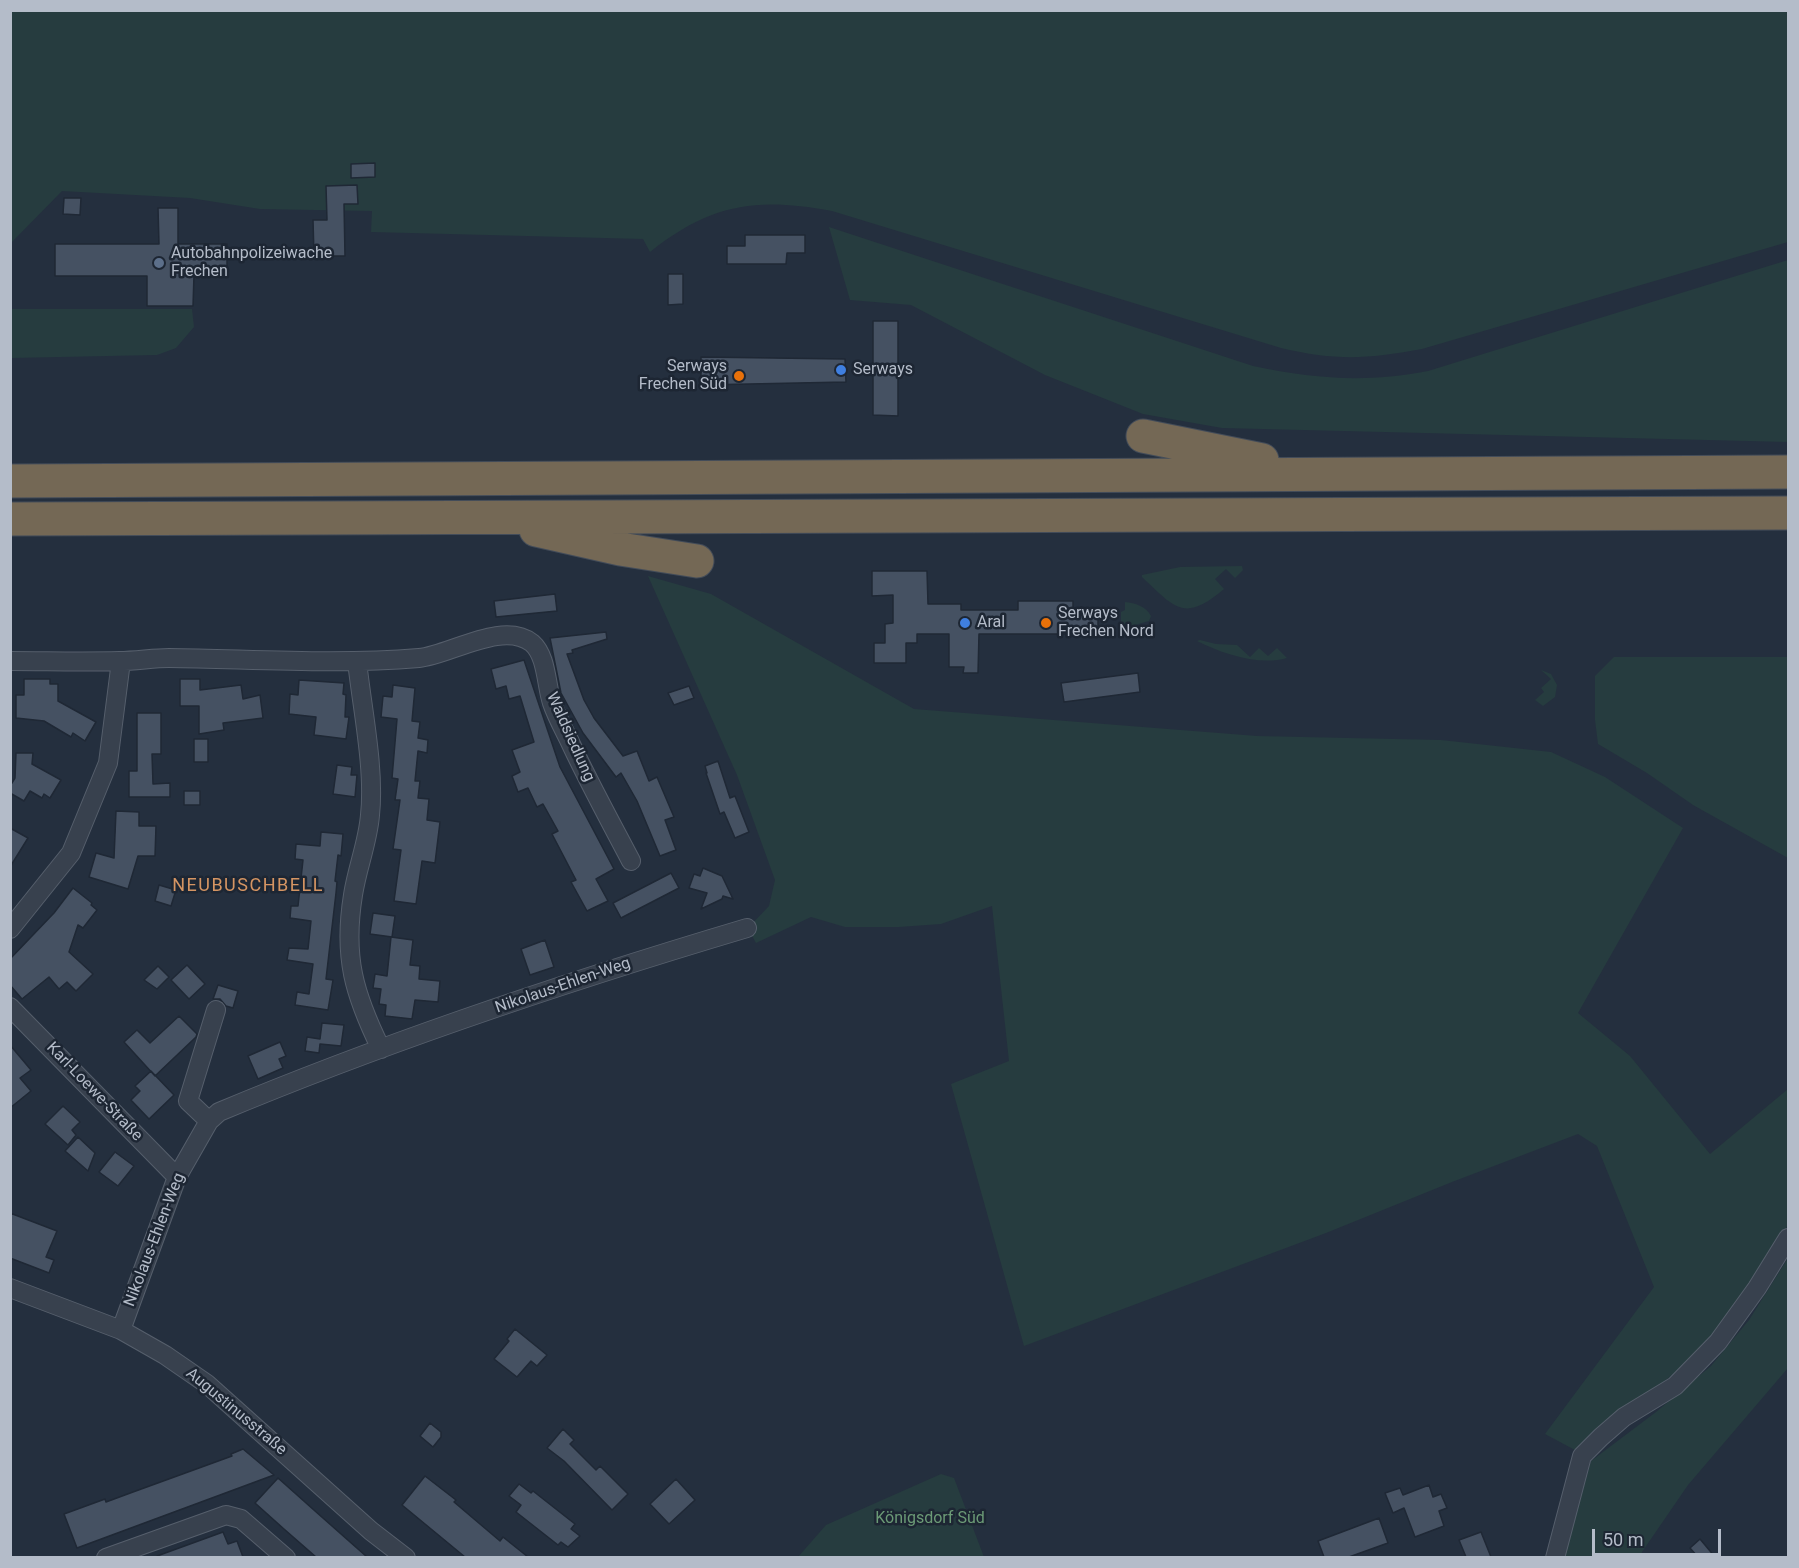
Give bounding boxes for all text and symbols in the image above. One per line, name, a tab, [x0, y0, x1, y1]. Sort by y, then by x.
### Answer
place label: Autobahnpolizeiwache Frechen	[171, 244, 332, 282]
marker: Autobahnpolizeiwache Frechen	[152, 256, 166, 270]
place label: Serways Frechen Süd	[639, 357, 727, 395]
place label: Serways	[853, 360, 913, 380]
marker: Serways	[834, 363, 848, 377]
marker: Serways Frechen Süd	[732, 369, 746, 383]
place label: Serways Frechen Nord	[1058, 604, 1154, 642]
place label: Aral	[977, 613, 1005, 633]
marker: Aral	[958, 616, 972, 630]
marker: Serways Frechen Nord	[1039, 616, 1053, 630]
street label: Waldsiedlung	[542, 689, 598, 785]
district label: NEUBUSCHBELL	[172, 875, 324, 897]
street label: Nikolaus-Ehlen-Weg	[493, 954, 633, 1018]
street label: Karl-Loewe-Straße	[42, 1039, 146, 1145]
street label: Nikolaus-Ehlen-Weg	[121, 1170, 189, 1310]
street label: Augustinusstraße	[182, 1364, 290, 1460]
park label: Königsdorf Süd	[875, 1509, 985, 1529]
scale bar	[1595, 1517, 1724, 1555]
text: 50 m	[1603, 1529, 1643, 1550]

